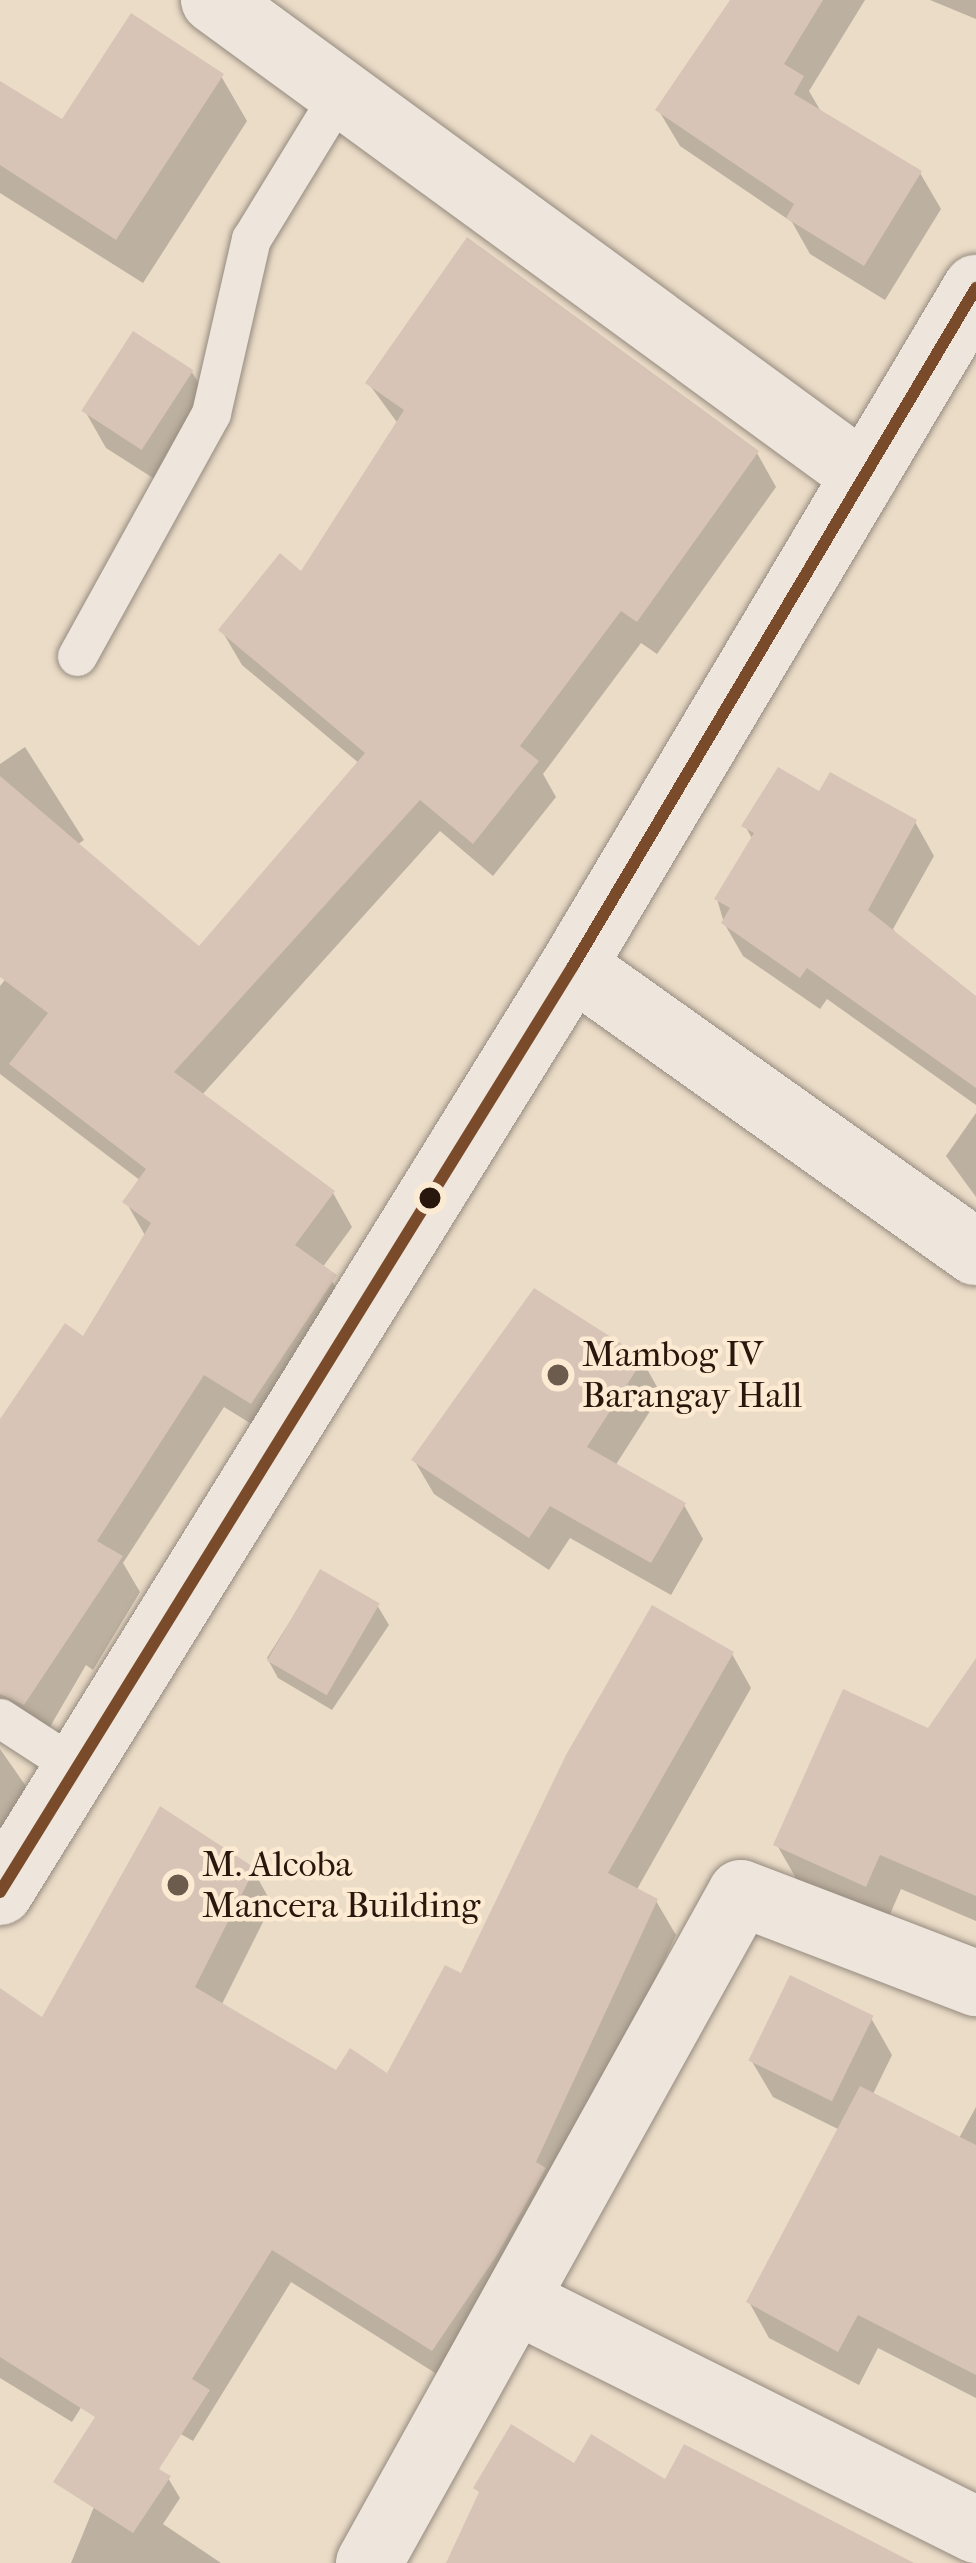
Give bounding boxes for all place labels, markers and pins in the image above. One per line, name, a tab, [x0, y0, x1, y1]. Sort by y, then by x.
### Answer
unlabelled marker	[419, 1187, 441, 1209]
place label: Mambog IV Barangay Hall	[582, 1332, 802, 1417]
marker: Mambog IV Barangay Hall	[545, 1362, 571, 1388]
place label: M. Alcoba Mancera Building	[202, 1842, 480, 1927]
marker: M. Alcoba Mancera Building	[165, 1872, 191, 1898]

